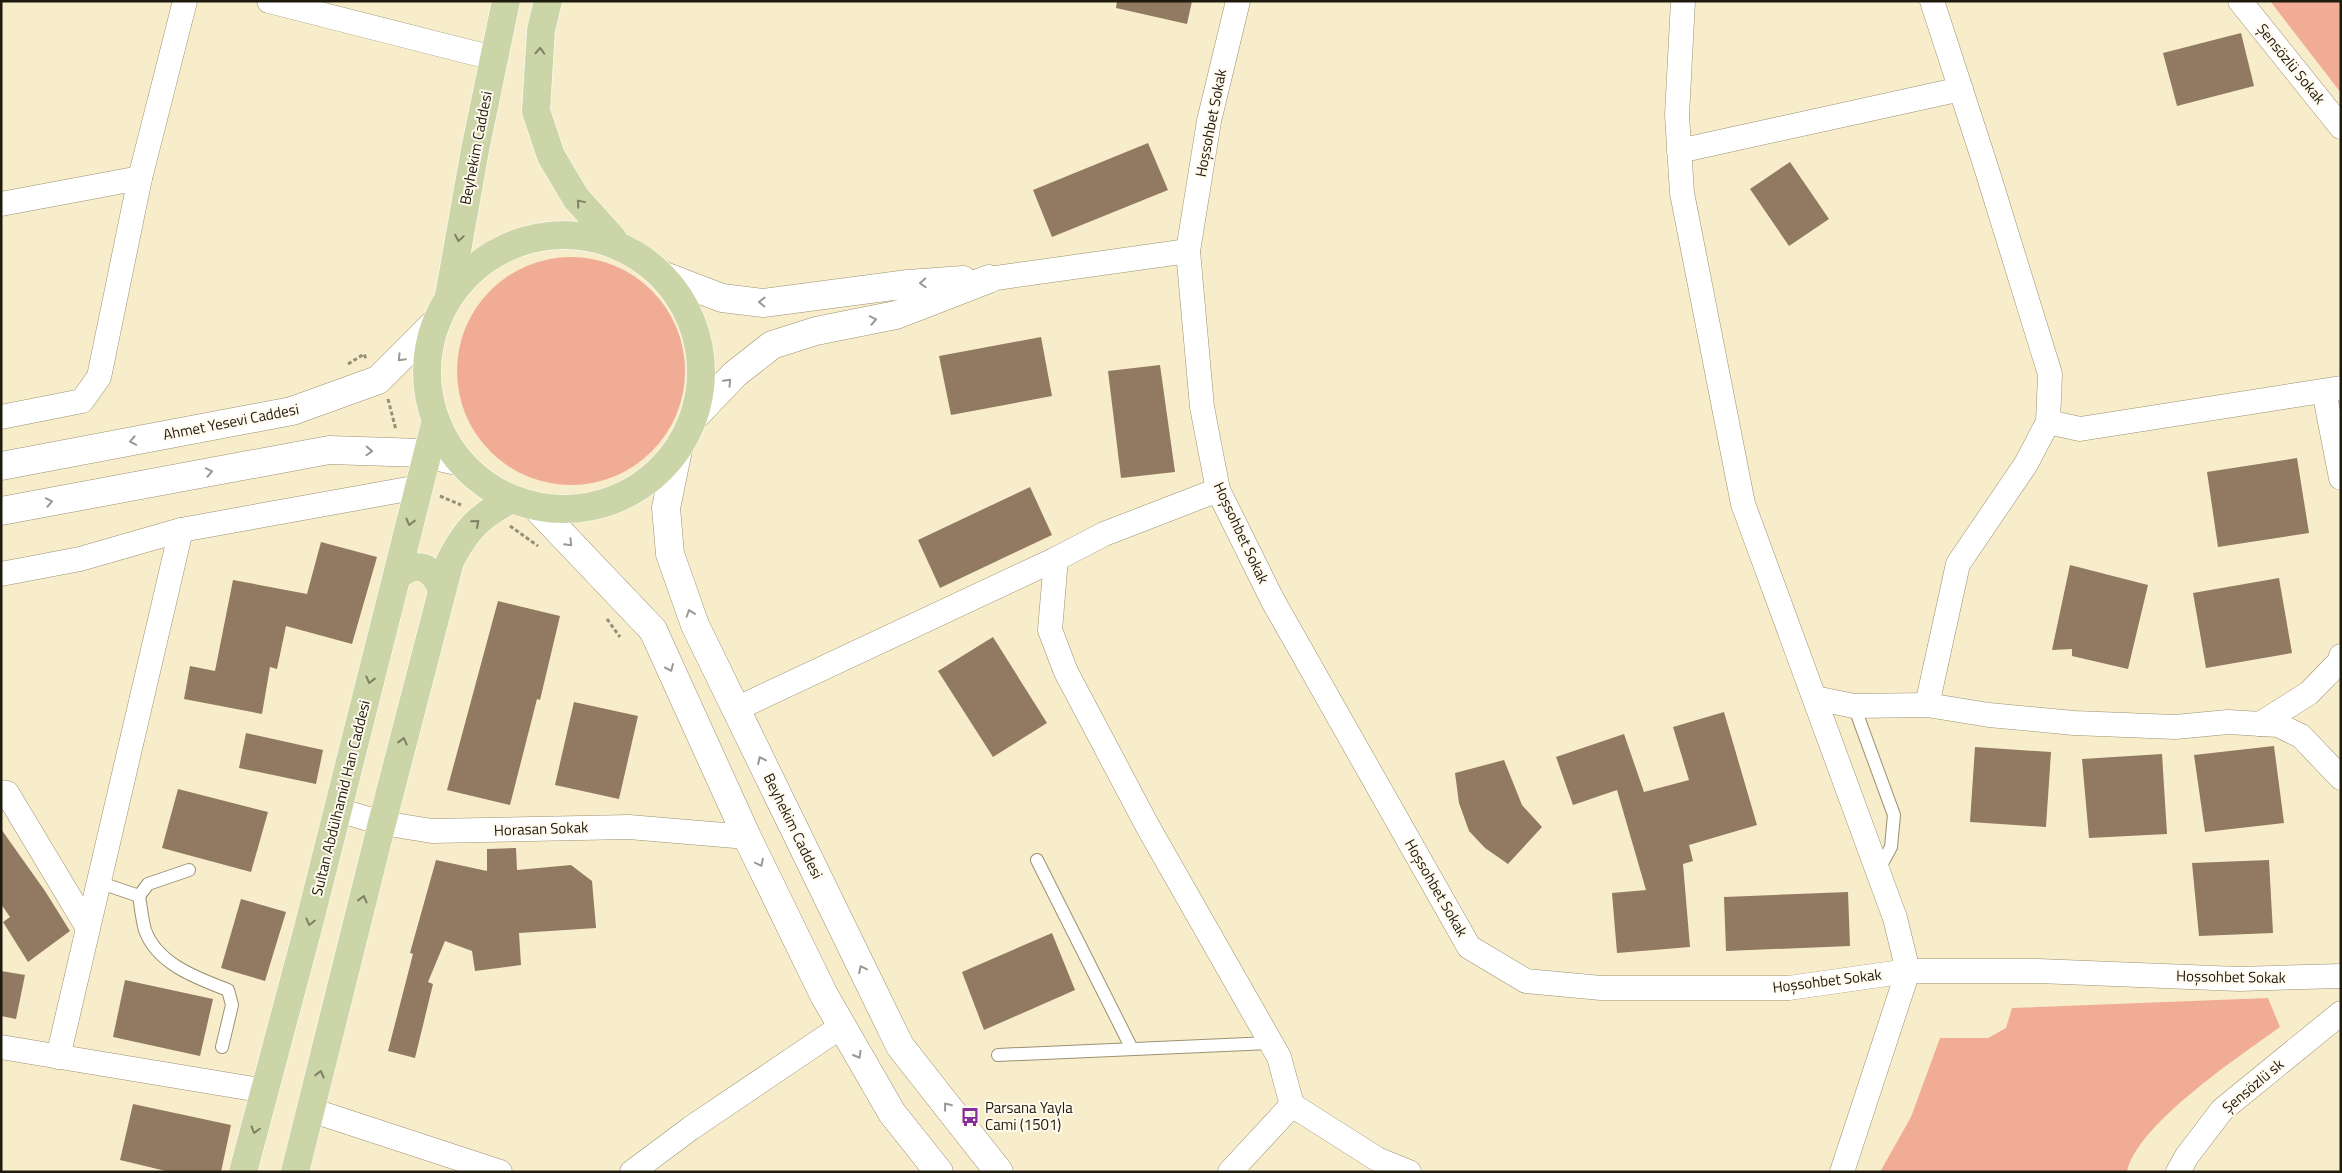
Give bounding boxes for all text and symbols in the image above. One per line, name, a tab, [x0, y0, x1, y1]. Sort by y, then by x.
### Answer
street label: Şensözlü Sokak	[2252, 18, 2331, 109]
one-way arrow	[534, 47, 545, 55]
street label: Hoşsohbet Sokak	[1189, 67, 1232, 179]
street label: Beyhekim Caddesi	[453, 89, 498, 207]
one-way arrow	[578, 200, 586, 209]
one-way arrow	[455, 233, 465, 242]
one-way arrow	[919, 277, 927, 288]
one-way arrow	[758, 297, 766, 307]
one-way arrow	[869, 315, 878, 325]
one-way arrow	[397, 352, 406, 361]
one-way arrow	[722, 378, 731, 387]
street label: Ahmet Yesevi Caddesi	[161, 397, 301, 446]
one-way arrow	[129, 435, 138, 446]
one-way arrow	[366, 446, 373, 456]
one-way arrow	[204, 467, 213, 478]
street label: Hoşsohbet Sokak	[1208, 478, 1275, 587]
one-way arrow	[45, 497, 54, 508]
one-way arrow	[405, 518, 416, 527]
one-way arrow	[470, 520, 479, 529]
one-way arrow	[564, 537, 573, 546]
one-way arrow	[686, 609, 696, 618]
one-way arrow	[664, 663, 674, 672]
one-way arrow	[365, 675, 376, 684]
street label: Sultan Abdülhamid Han Caddesi	[305, 698, 376, 898]
one-way arrow	[397, 737, 408, 746]
one-way arrow	[757, 756, 767, 765]
street label: Beyhekim Caddesi	[758, 769, 829, 883]
street label: Horasan Sokak	[493, 815, 589, 842]
street label: Hoşsohbet Sokak	[1399, 834, 1474, 941]
one-way arrow	[754, 858, 764, 867]
one-way arrow	[357, 894, 368, 903]
one-way arrow	[305, 918, 315, 926]
street label: Hoşsohbet Sokak	[1771, 962, 1883, 999]
street label: Hoşsohbet Sokak	[2176, 964, 2286, 989]
one-way arrow	[858, 965, 868, 974]
one-way arrow	[852, 1049, 862, 1058]
street label: Şensözlü sk	[2217, 1053, 2289, 1118]
one-way arrow	[314, 1069, 325, 1078]
place label: Parsana Yayla Cami (1501)	[985, 1096, 1073, 1136]
one-way arrow	[945, 1103, 953, 1112]
bus stop icon: Parsana Yayla Cami (1501)	[959, 1106, 981, 1128]
one-way arrow	[250, 1126, 261, 1135]

